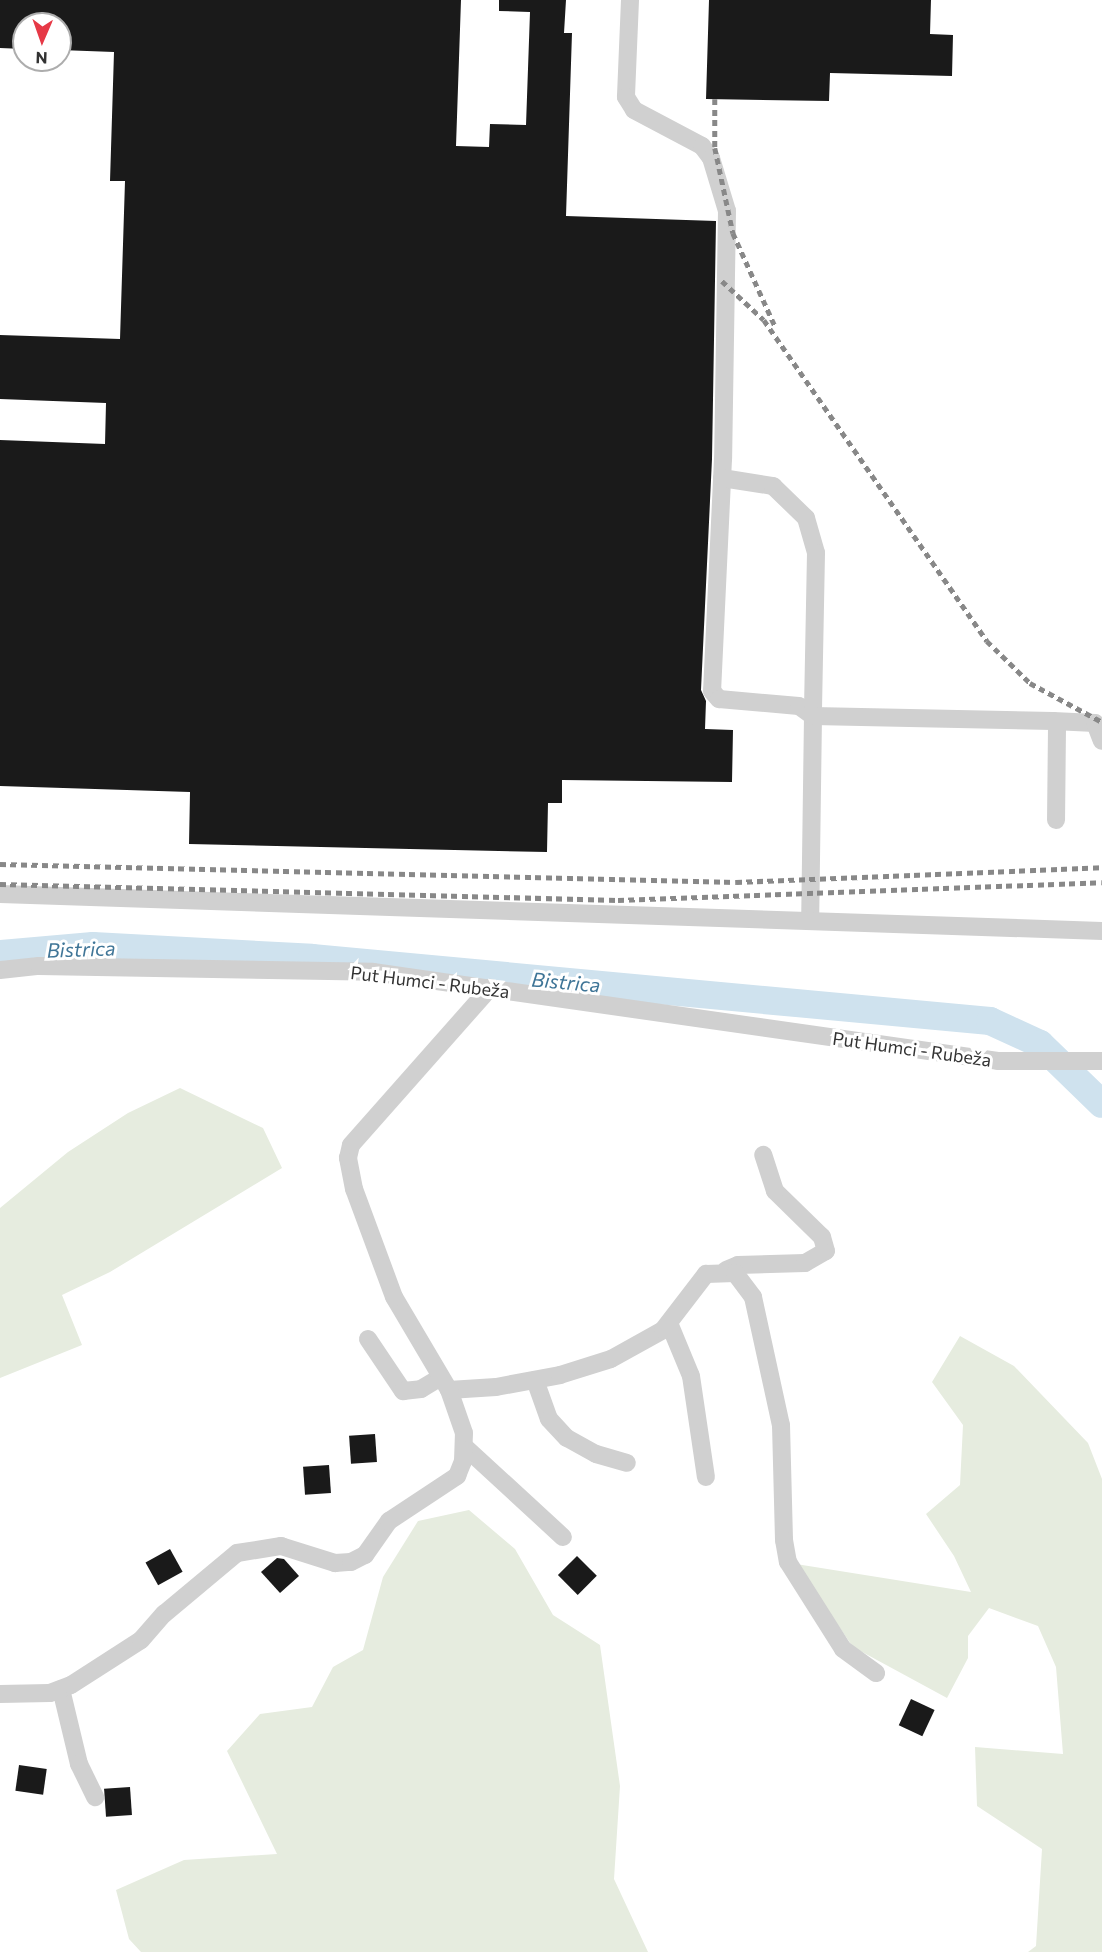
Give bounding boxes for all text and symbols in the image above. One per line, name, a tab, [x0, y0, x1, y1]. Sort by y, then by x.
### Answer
north arrow	[12, 12, 72, 72]
text: N	[35, 49, 48, 68]
water label: Bistrica	[46, 936, 116, 962]
street label: Put Humci - Rubeža	[349, 962, 511, 1002]
water label: Bistrica	[531, 967, 601, 997]
street label: Put Humci - Rubeža	[831, 1027, 993, 1071]

